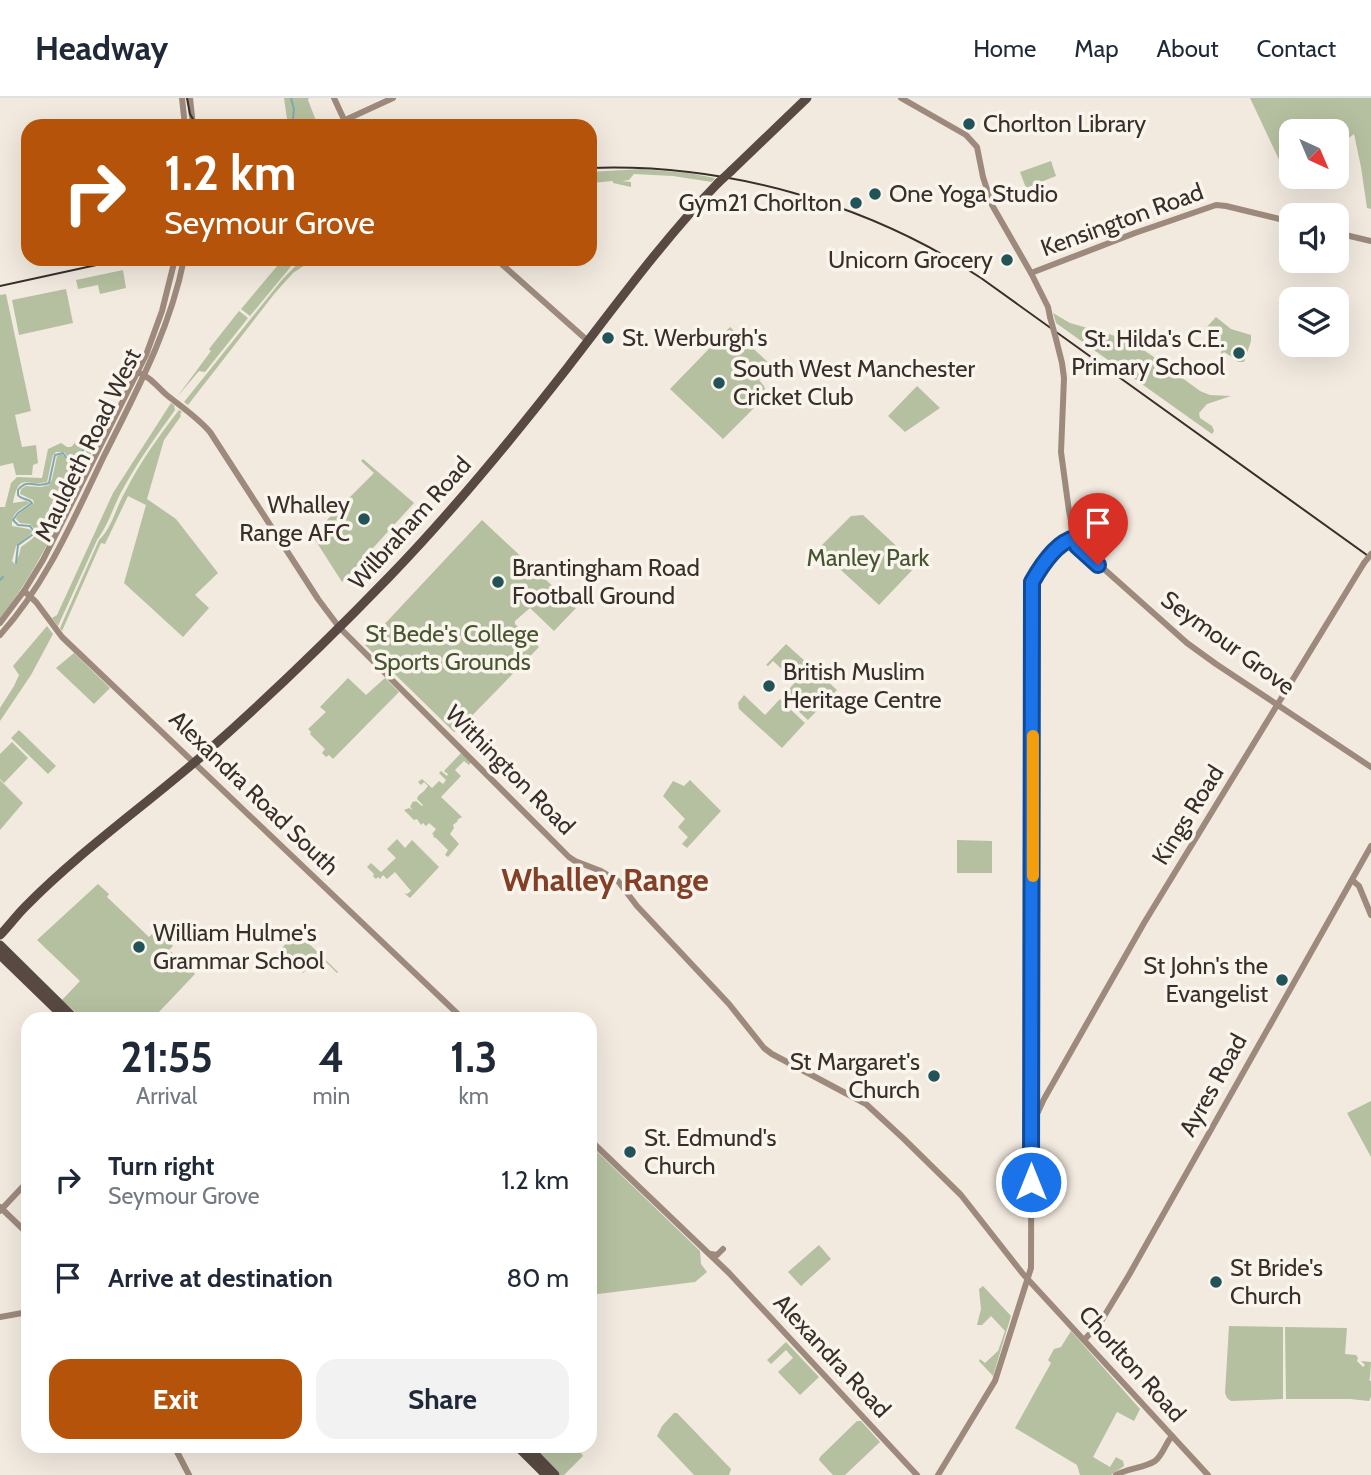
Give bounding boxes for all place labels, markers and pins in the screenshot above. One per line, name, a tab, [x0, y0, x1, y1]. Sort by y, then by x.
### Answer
place label: Chorlton Library	[983, 109, 1146, 138]
marker: Chorlton Library	[961, 116, 977, 132]
place label: One Yoga Studio	[889, 179, 1058, 208]
marker: One Yoga Studio	[867, 186, 883, 202]
place label: Gym21 Chorlton	[679, 188, 842, 217]
marker: Gym21 Chorlton	[848, 195, 864, 211]
place label: Unicorn Grocery	[828, 245, 993, 274]
marker: Unicorn Grocery	[999, 252, 1015, 268]
place label: St. Werburgh's	[622, 323, 767, 352]
place label: St. Hilda's C.E. Primary School	[1071, 324, 1225, 381]
marker: St. Werburgh's	[600, 330, 616, 346]
marker: St. Hilda's C.E. Primary School	[1231, 345, 1247, 361]
place label: South West Manchester Cricket Club	[733, 354, 975, 411]
marker: South West Manchester Cricket Club	[711, 375, 727, 391]
place label: Whalley Range AFC	[239, 490, 350, 547]
pin	[1068, 493, 1128, 565]
marker: Whalley Range AFC	[356, 511, 372, 527]
place label: Brantingham Road Football Ground	[512, 553, 700, 610]
marker: Brantingham Road Football Ground	[490, 574, 506, 590]
place label: British Muslim Heritage Centre	[783, 657, 941, 714]
marker: British Muslim Heritage Centre	[761, 678, 777, 694]
place label: William Hulme's Grammar School	[153, 918, 325, 975]
marker: William Hulme's Grammar School	[131, 939, 147, 955]
place label: St John's the Evangelist	[1143, 951, 1268, 1008]
marker: St John's the Evangelist	[1274, 972, 1290, 988]
place label: St Margaret's Church	[790, 1047, 920, 1104]
marker: St Margaret's Church	[926, 1068, 942, 1084]
place label: St. Edmund's Church	[644, 1123, 777, 1180]
marker: St. Edmund's Church	[622, 1144, 638, 1160]
place label: St Bride's Church	[1230, 1253, 1323, 1310]
marker: St Bride's Church	[1208, 1274, 1224, 1290]

